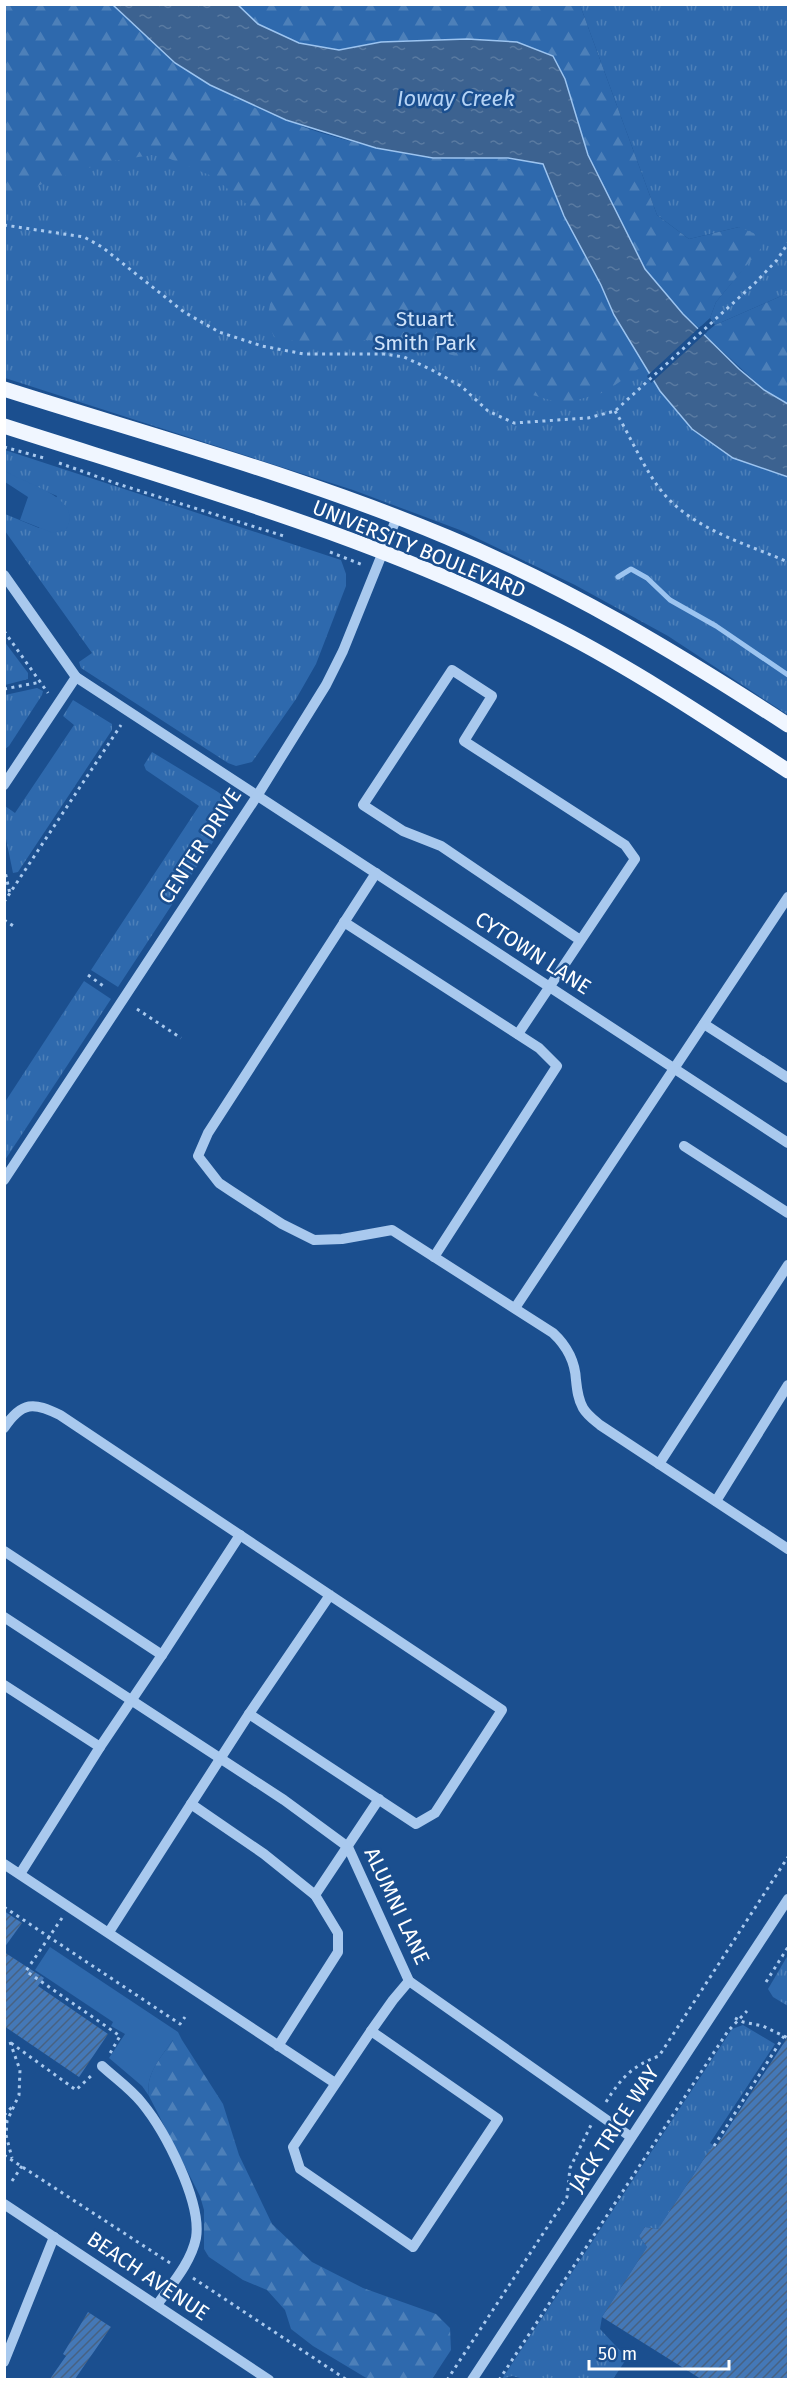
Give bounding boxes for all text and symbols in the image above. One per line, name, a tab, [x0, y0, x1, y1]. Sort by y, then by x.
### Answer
water label: Ioway Creek	[397, 85, 515, 112]
park label: Stuart Smith Park	[374, 306, 476, 356]
street label: UNIVERSITY BOULEVARD	[308, 494, 530, 604]
street label: CENTER DRIVE	[153, 783, 247, 909]
street label: CYTOWN LANE	[470, 906, 596, 1000]
street label: ALUMNI LANE	[359, 1843, 435, 1969]
street label: JACK TRICE WAY	[563, 2060, 665, 2197]
street label: BEACH AVENUE	[82, 2226, 214, 2326]
scale bar	[589, 2333, 728, 2371]
text: 50 m	[598, 2343, 637, 2365]

